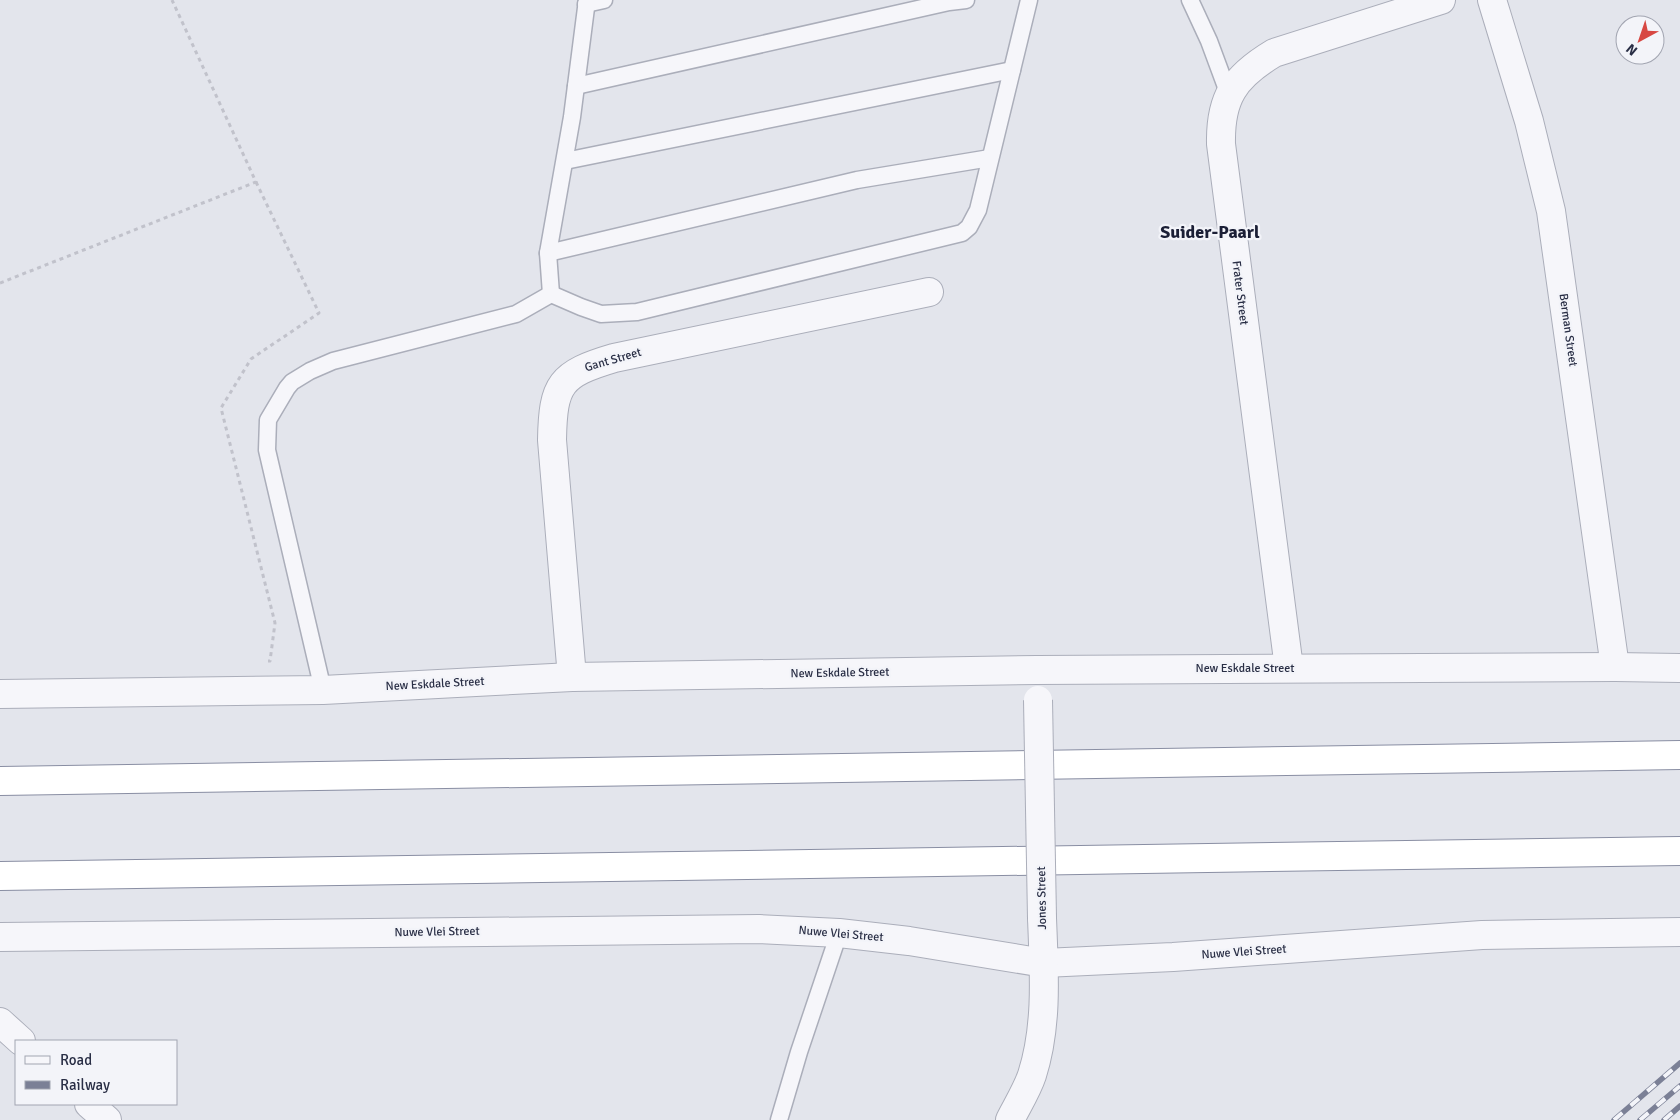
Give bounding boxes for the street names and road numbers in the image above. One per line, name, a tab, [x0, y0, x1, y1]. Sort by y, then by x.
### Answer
street label: Frater Street	[1229, 260, 1251, 326]
street label: Berman Street	[1555, 292, 1581, 368]
street label: Gant Street	[583, 345, 643, 375]
street label: New Eskdale Street	[1196, 661, 1295, 676]
street label: New Eskdale Street	[790, 665, 890, 681]
street label: New Eskdale Street	[385, 674, 485, 694]
street label: Jones Street	[1034, 866, 1050, 930]
street label: Nuwe Vlei Street	[798, 923, 884, 945]
street label: Nuwe Vlei Street	[394, 924, 480, 940]
street label: Nuwe Vlei Street	[1201, 942, 1287, 962]

